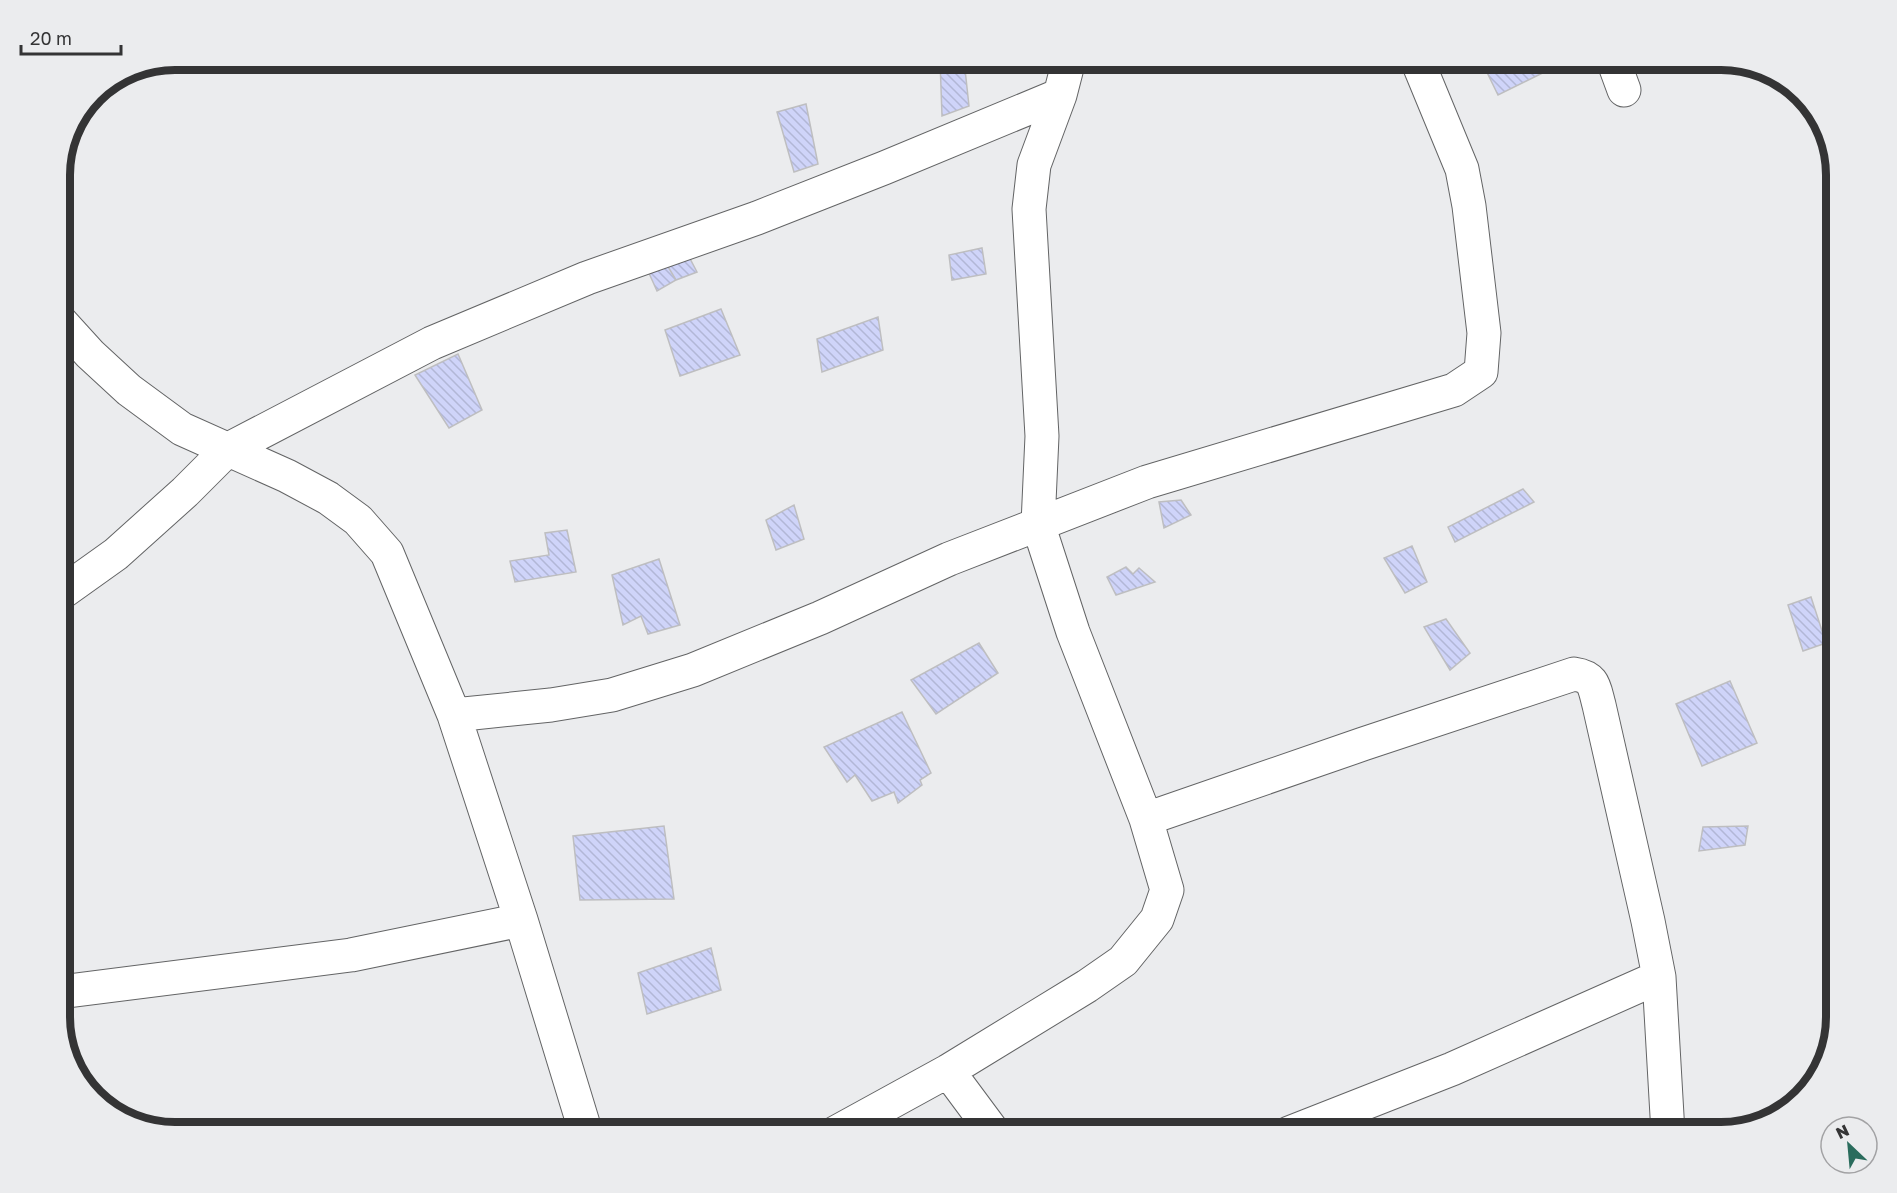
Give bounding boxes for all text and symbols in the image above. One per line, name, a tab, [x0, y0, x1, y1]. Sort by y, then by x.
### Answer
scale bar	[21, 18, 122, 56]
text: 20 m	[30, 27, 72, 49]
north arrow	[1819, 1115, 1879, 1175]
text: N	[1833, 1120, 1852, 1143]

